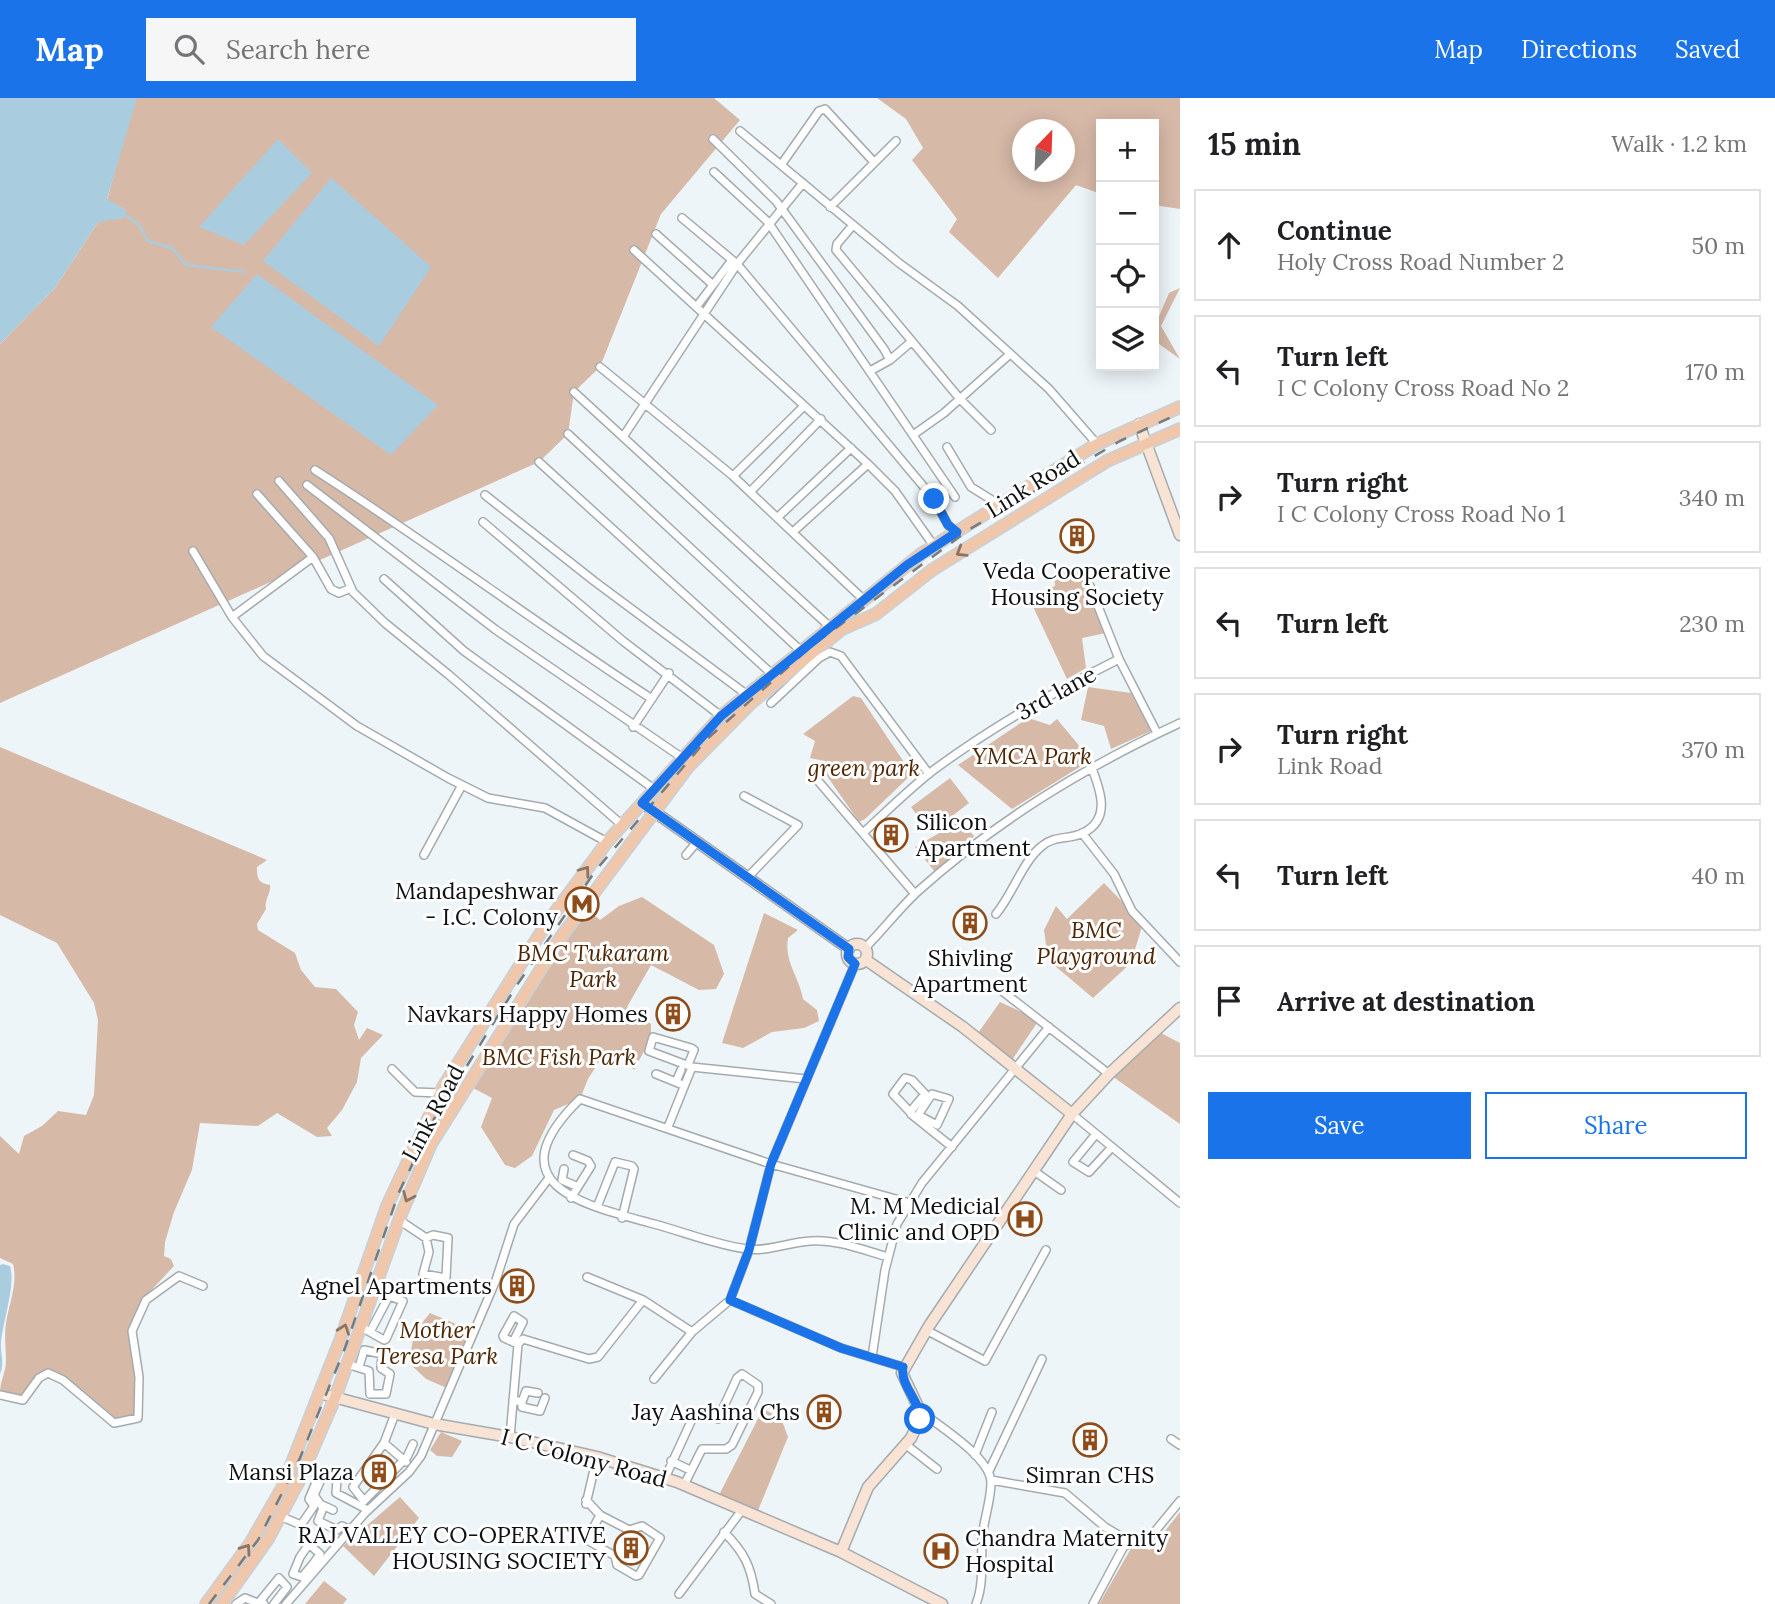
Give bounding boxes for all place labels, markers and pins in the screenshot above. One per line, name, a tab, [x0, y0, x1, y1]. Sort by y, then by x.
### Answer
building icon: Veda Cooperative Housing Society	[1058, 517, 1096, 555]
place label: Veda Cooperative Housing Society	[982, 556, 1171, 611]
place label: Silicon Apartment	[915, 807, 1031, 862]
building icon: Silicon Apartment	[872, 816, 910, 854]
place label: Mandapeshwar - I.C. Colony	[395, 876, 559, 931]
metro station icon: Mandapeshwar - I.C. Colony	[563, 885, 601, 923]
building icon: Shivling Apartment	[951, 904, 989, 942]
place label: Shivling Apartment	[912, 943, 1027, 998]
building icon: Navkars Happy Homes	[654, 995, 692, 1033]
place label: Navkars Happy Homes	[407, 999, 648, 1028]
place label: M. M Medicial Clinic and OPD	[838, 1191, 1000, 1246]
hospital icon: M. M Medicial Clinic and OPD	[1006, 1200, 1044, 1238]
building icon: Agnel Apartments	[498, 1267, 536, 1305]
place label: Agnel Apartments	[300, 1271, 492, 1300]
building icon: Jay Aashina Chs	[805, 1393, 843, 1431]
place label: Jay Aashina Chs	[631, 1397, 800, 1426]
building icon: Simran CHS	[1071, 1421, 1109, 1459]
building icon: Mansi Plaza	[360, 1453, 398, 1491]
place label: Mansi Plaza	[228, 1457, 354, 1486]
place label: Simran CHS	[1026, 1460, 1154, 1489]
place label: RAJ VALLEY CO-OPERATIVE HOUSING SOCIETY	[297, 1520, 606, 1575]
place label: Chandra Maternity Hospital	[965, 1523, 1169, 1578]
building icon: RAJ VALLEY CO-OPERATIVE HOUSING SOCIETY	[612, 1529, 650, 1567]
hospital icon: Chandra Maternity Hospital	[922, 1532, 960, 1570]

